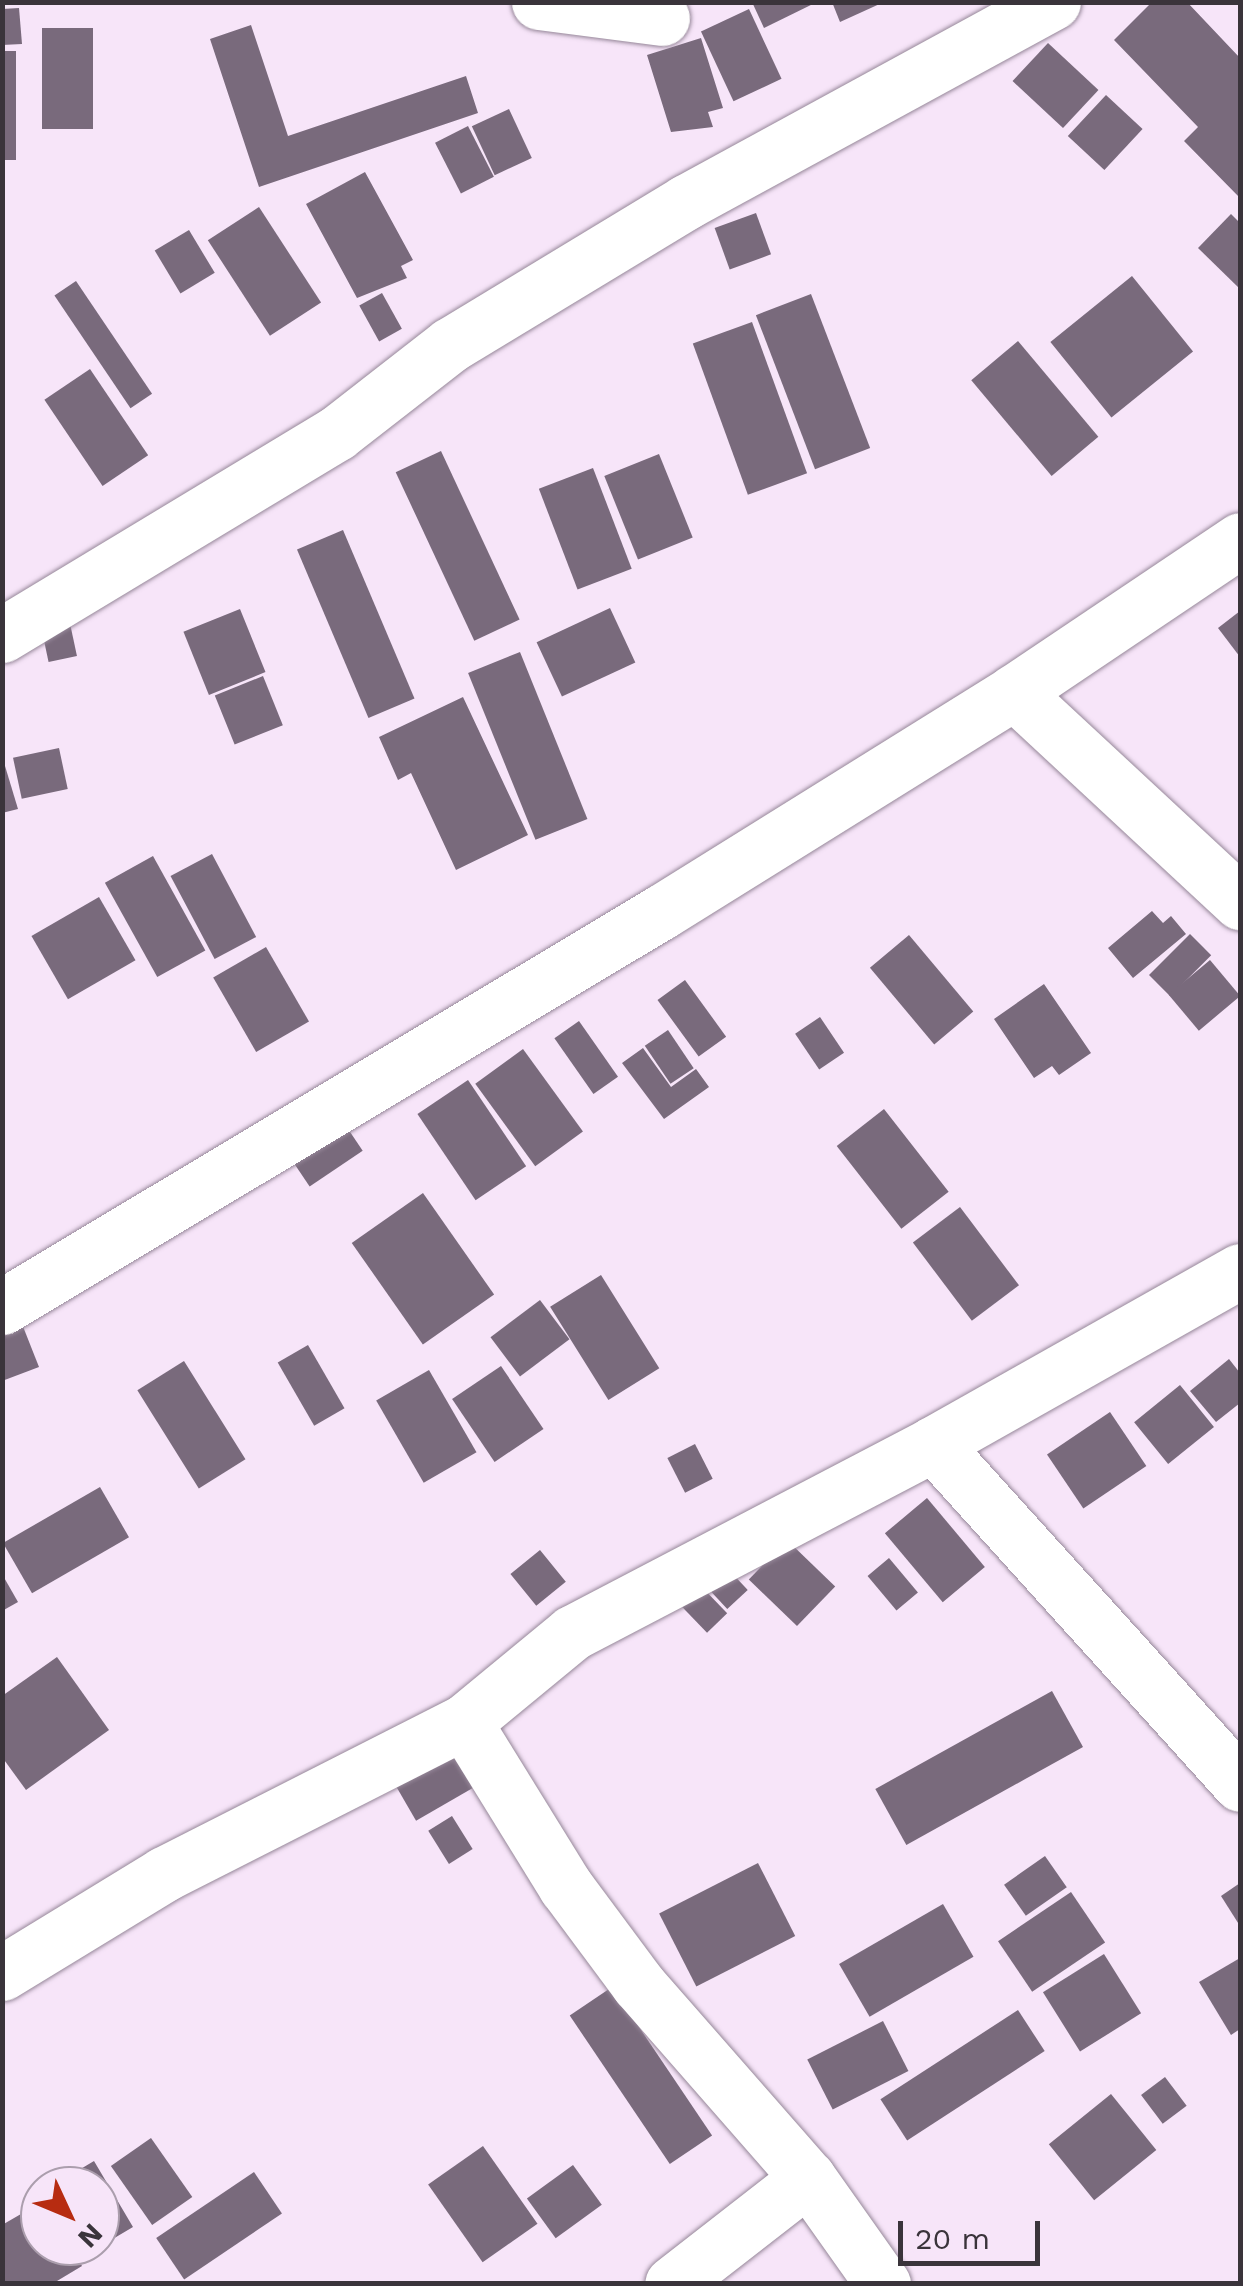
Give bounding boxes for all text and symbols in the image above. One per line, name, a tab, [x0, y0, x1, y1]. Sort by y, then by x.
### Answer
north arrow	[20, 2166, 120, 2266]
scale bar	[903, 2201, 1046, 2263]
text: N	[71, 2217, 110, 2255]
text: 20 m	[915, 2221, 990, 2256]

